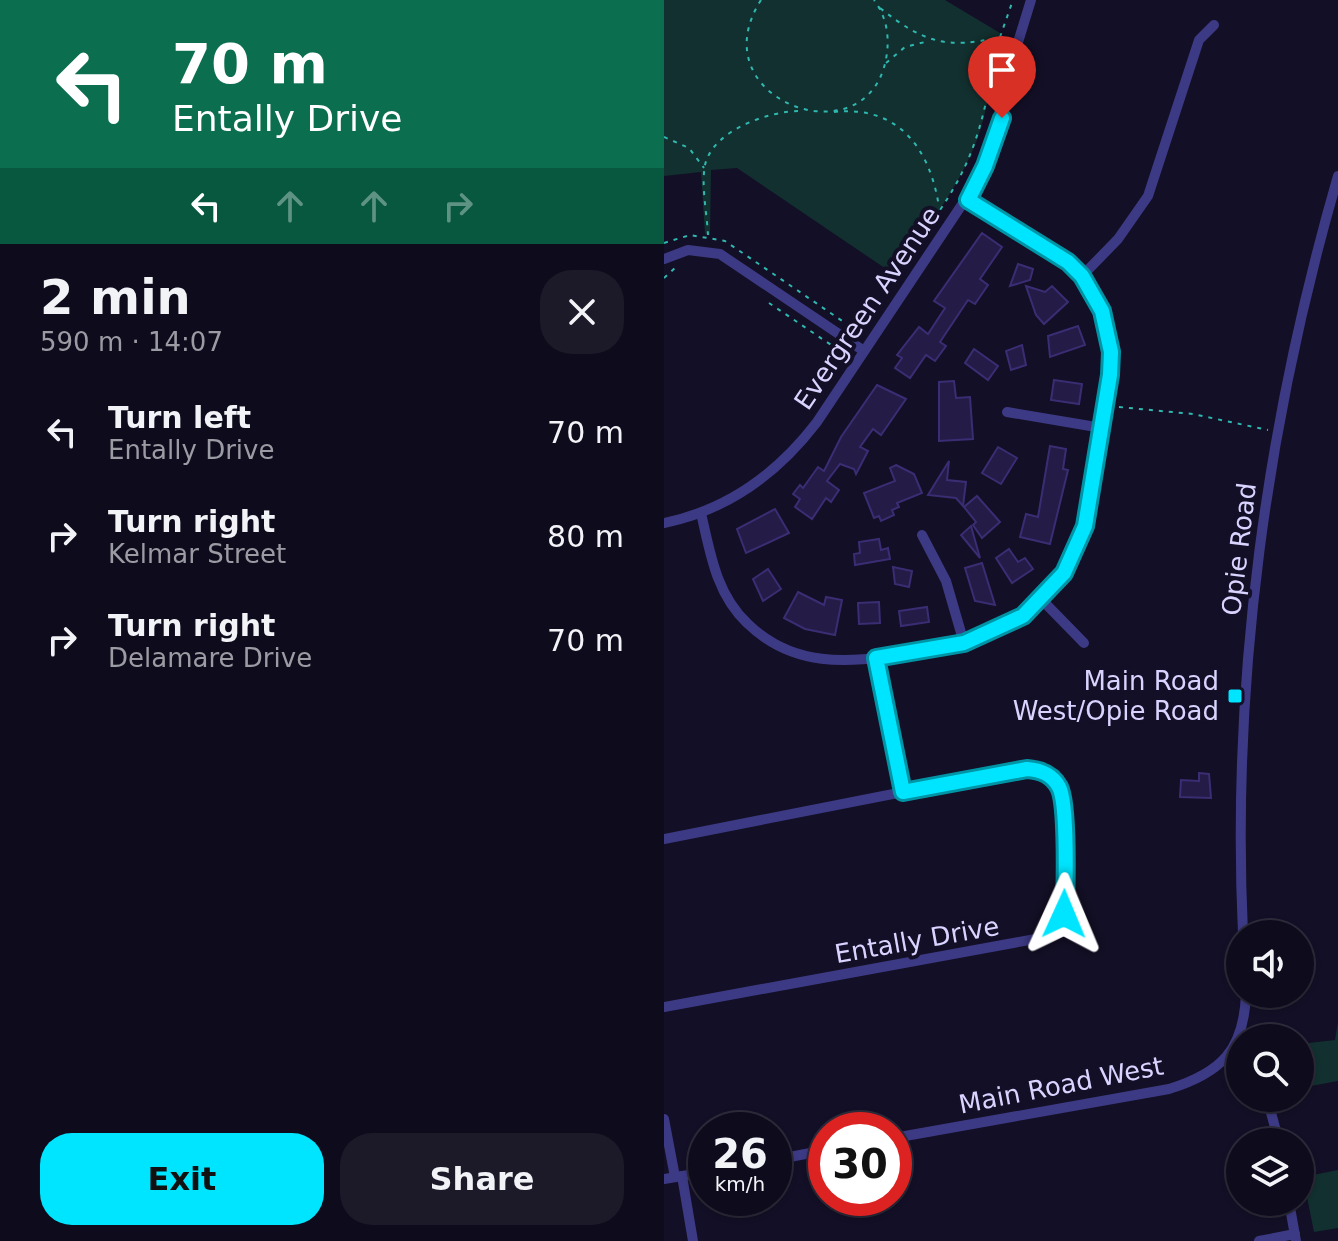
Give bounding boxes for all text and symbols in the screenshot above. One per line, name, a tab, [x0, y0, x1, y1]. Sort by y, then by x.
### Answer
text: 70 m	[172, 31, 328, 96]
icon: left	[40, 32, 144, 136]
pin	[968, 36, 1036, 118]
icon: arrive	[980, 48, 1024, 92]
text: Entally Drive	[172, 98, 402, 139]
icon: left	[184, 184, 228, 228]
icon: ahead	[268, 184, 312, 228]
icon: ahead	[352, 184, 396, 228]
icon: right	[436, 184, 480, 228]
street label: Evergreen Avenue	[788, 201, 946, 415]
text: 2 min	[40, 269, 191, 325]
button: close	[540, 270, 624, 354]
text: 590 m · 14:07	[40, 327, 223, 357]
text: Turn left	[108, 400, 251, 435]
icon: left	[40, 410, 84, 454]
text: 70 m	[547, 415, 624, 450]
text: Entally Drive	[108, 435, 274, 465]
street label: Opie Road	[1216, 481, 1262, 617]
text: Turn right	[108, 504, 275, 539]
icon: right	[40, 514, 84, 558]
text: 80 m	[547, 519, 624, 554]
text: Kelmar Street	[108, 539, 286, 569]
text: Turn right	[108, 608, 275, 643]
icon: right	[40, 618, 84, 662]
text: 70 m	[547, 623, 624, 658]
text: Delamare Drive	[108, 643, 312, 673]
place label: Main Road West/Opie Road	[1013, 666, 1219, 726]
marker: Main Road West/Opie Road	[1226, 687, 1244, 705]
position arrow	[1022, 872, 1106, 956]
street label: Entally Drive	[832, 911, 1002, 969]
map controls	[1226, 920, 1314, 1216]
button: sound	[1226, 920, 1314, 1008]
button: search	[1226, 1024, 1314, 1112]
street label: Main Road West	[956, 1050, 1166, 1120]
speed limit sign: 30	[808, 1112, 912, 1216]
button: layers	[1226, 1128, 1314, 1216]
text: 26	[712, 1131, 768, 1177]
button: Exit	[40, 1133, 324, 1225]
button: Share	[340, 1133, 624, 1225]
text: km/h	[715, 1172, 765, 1196]

